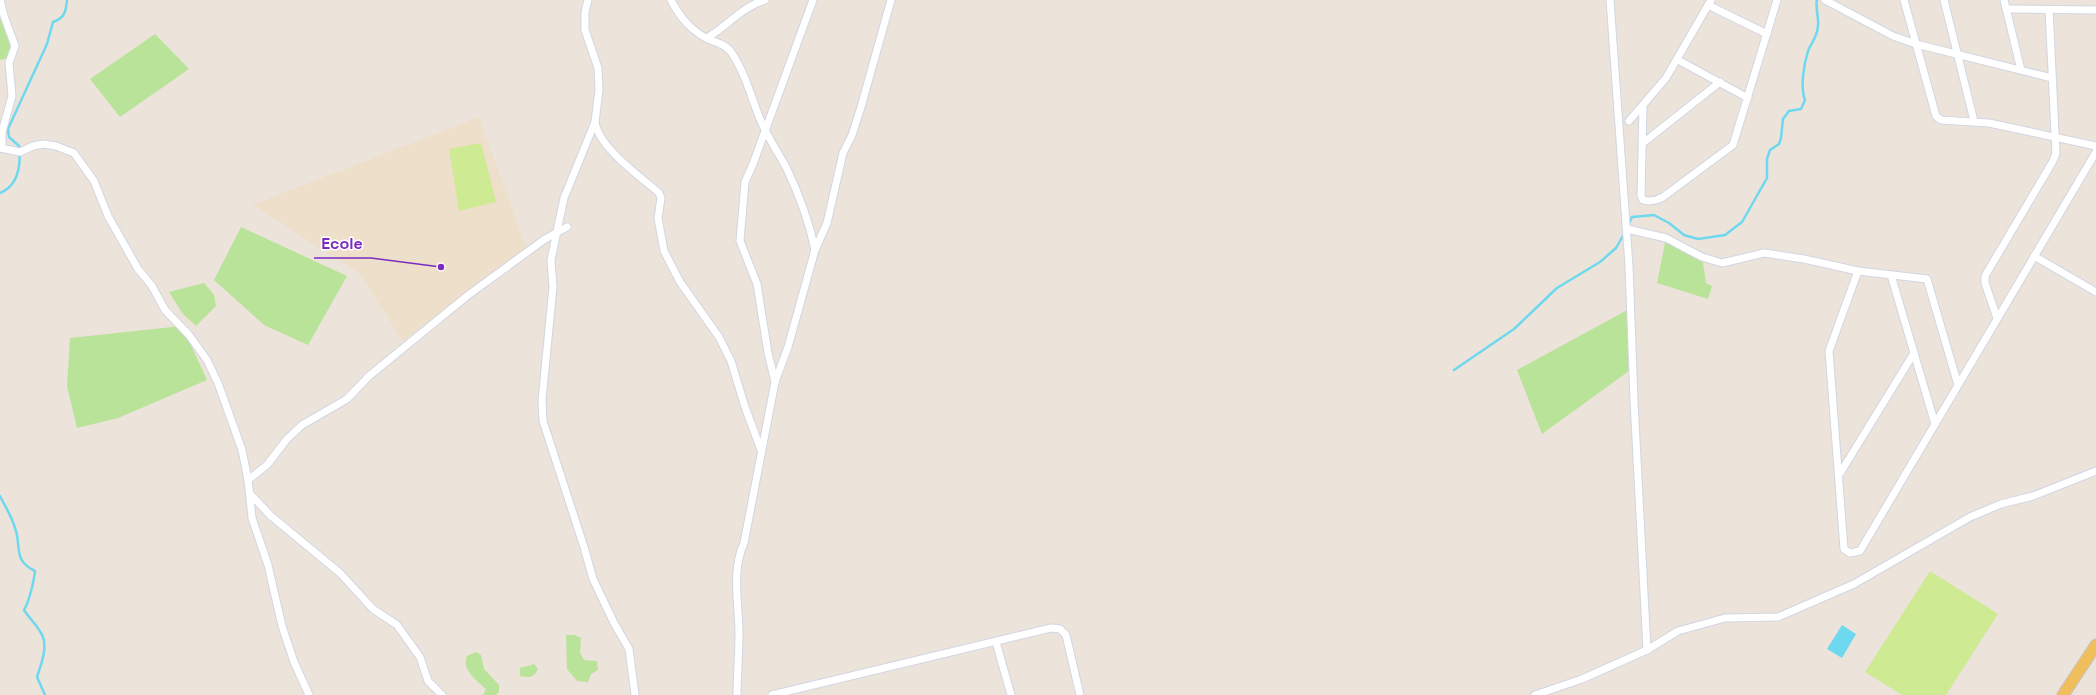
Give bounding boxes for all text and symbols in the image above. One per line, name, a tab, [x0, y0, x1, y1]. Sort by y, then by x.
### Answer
callout: Ecole	[314, 230, 371, 258]
text: Ecole	[321, 233, 363, 254]

